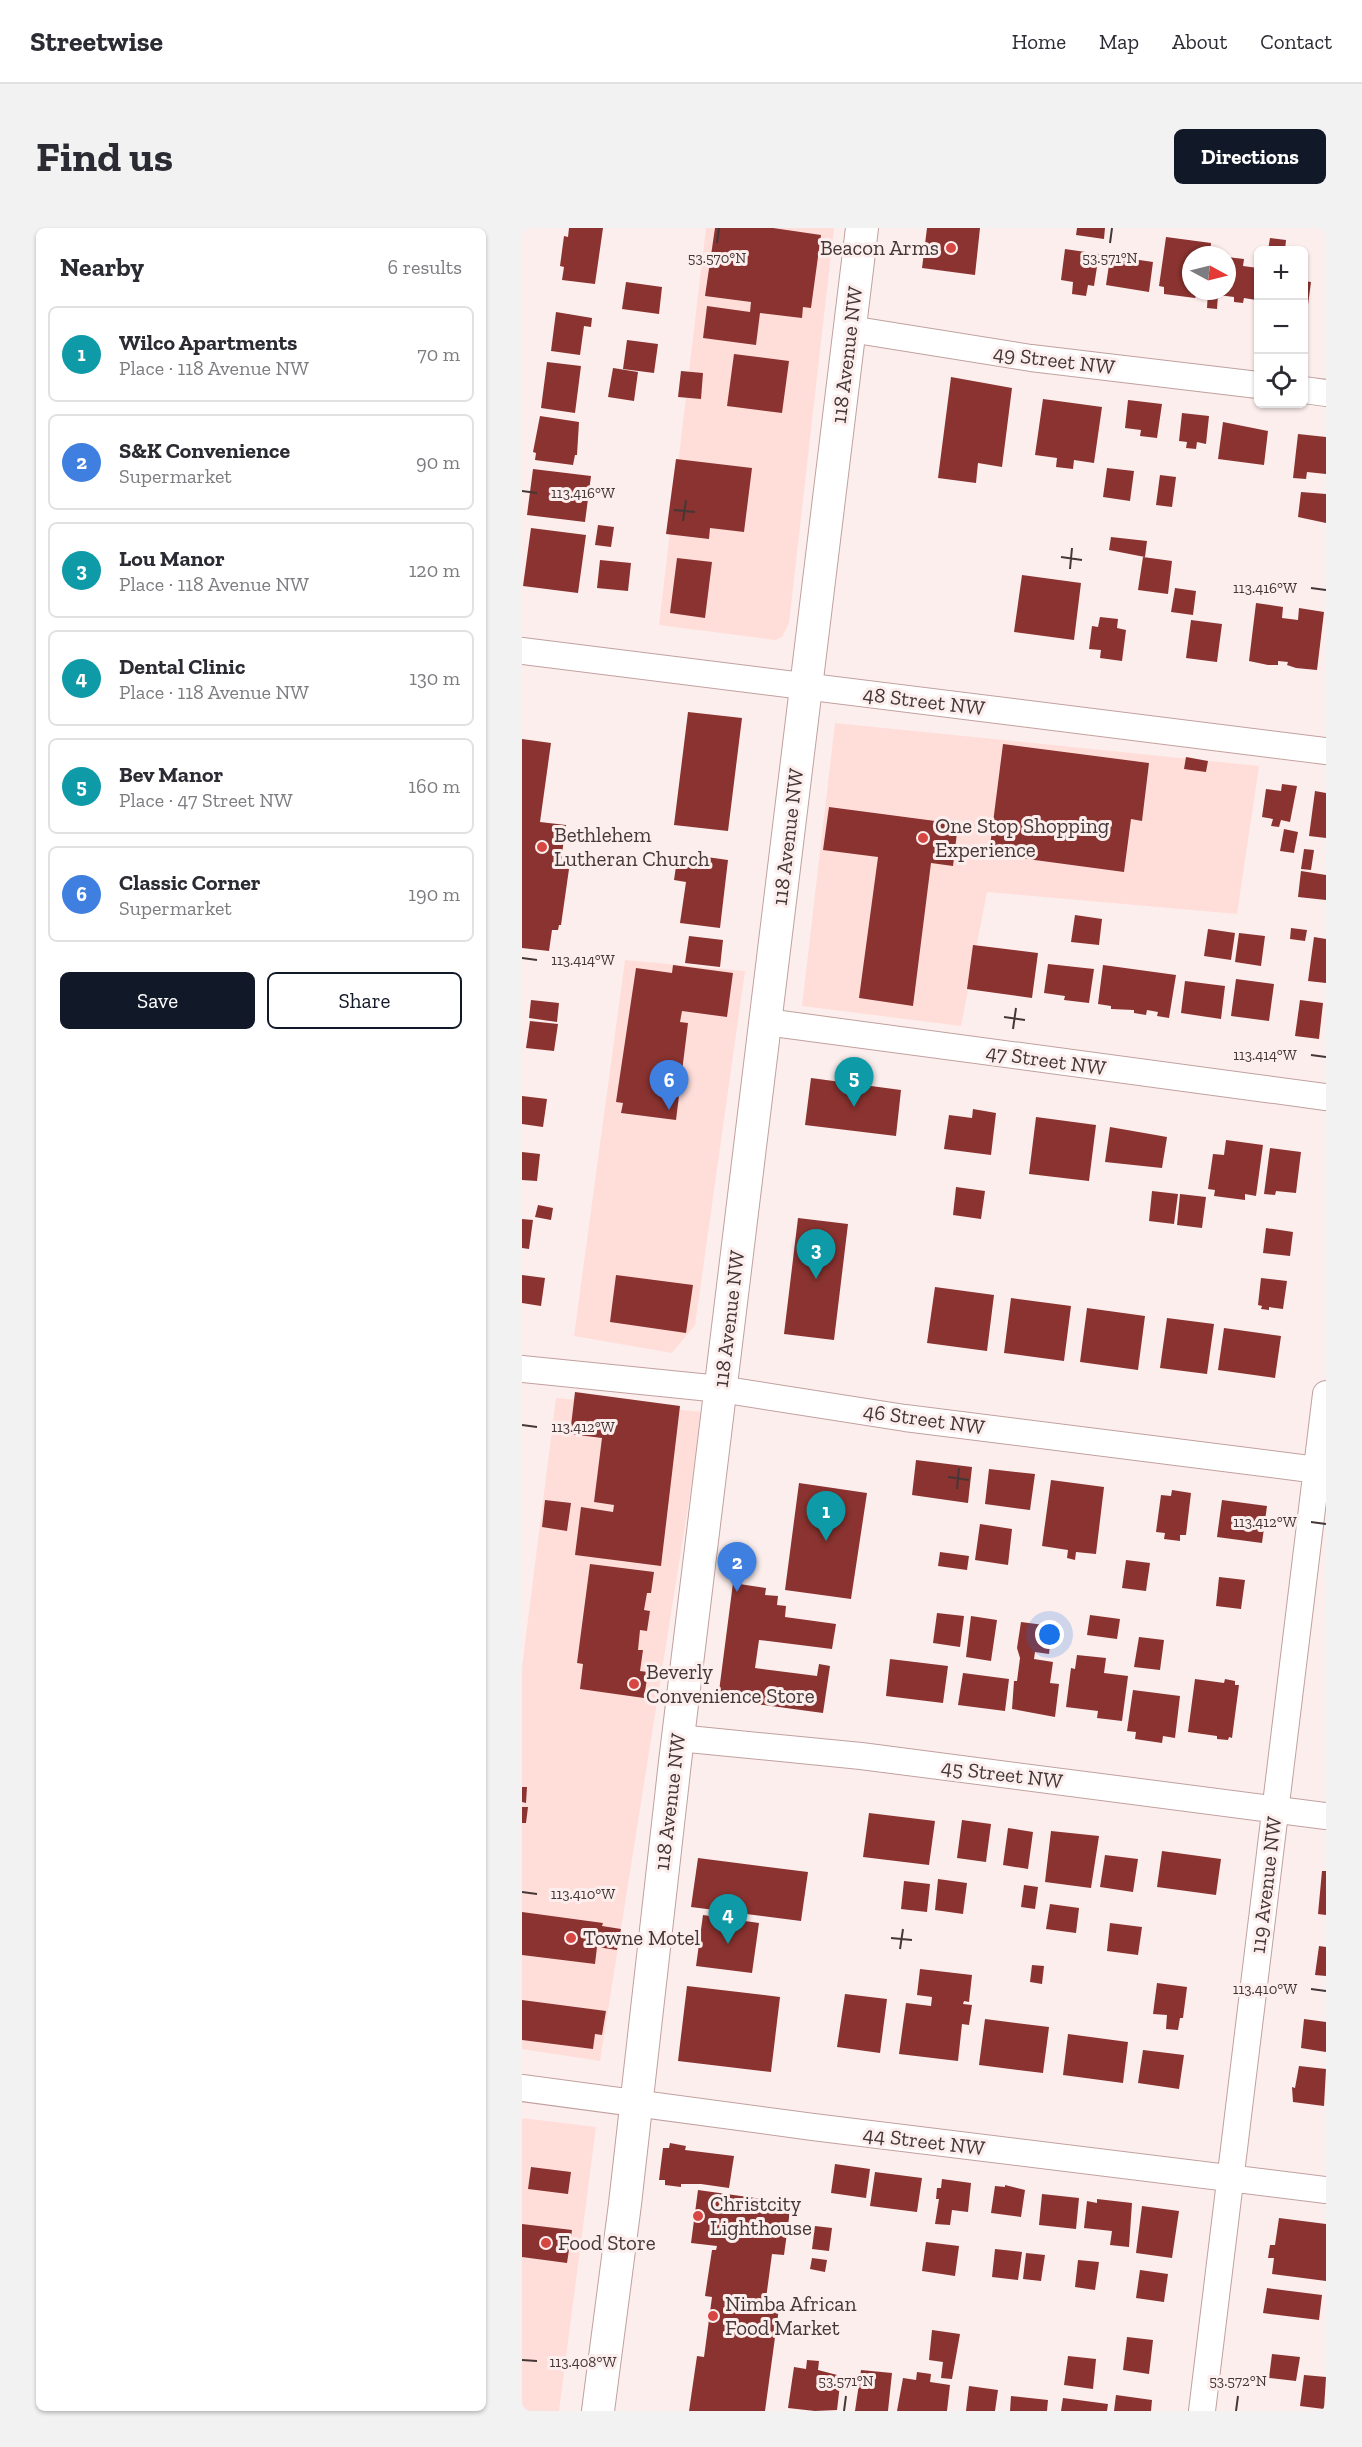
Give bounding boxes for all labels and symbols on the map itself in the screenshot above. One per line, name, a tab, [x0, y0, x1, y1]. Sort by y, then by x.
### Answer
place label: Beacon Arms	[820, 235, 939, 260]
marker: Beacon Arms	[944, 241, 958, 255]
north arrow	[1182, 246, 1236, 300]
text: 53.570°N	[688, 249, 746, 267]
text: 53.571°N	[1082, 249, 1138, 267]
street label: 118 Avenue NW	[826, 285, 867, 425]
street label: 49 Street NW	[992, 340, 1117, 379]
text: 113.416°W	[551, 484, 615, 502]
text: 113.416°W	[1233, 579, 1297, 597]
street label: 48 Street NW	[862, 681, 987, 720]
street label: 118 Avenue NW	[767, 767, 808, 907]
place label: One Stop Shopping Experience	[935, 813, 1110, 862]
place label: Bethlehem Lutheran Church	[554, 822, 710, 871]
marker: One Stop Shopping Experience	[916, 831, 930, 845]
marker: Bethlehem Lutheran Church	[535, 840, 549, 854]
text: 113.414°W	[551, 951, 615, 969]
street label: 47 Street NW	[984, 1039, 1108, 1080]
text: 113.414°W	[1233, 1046, 1297, 1064]
pin: 5	[834, 1058, 874, 1107]
pin: 6	[650, 1060, 688, 1110]
pin: 3	[796, 1230, 836, 1279]
street label: 118 Avenue NW	[708, 1249, 749, 1389]
street label: 46 Street NW	[862, 1398, 987, 1439]
text: 113.412°W	[551, 1418, 615, 1436]
pin: 1	[806, 1492, 846, 1541]
text: 113.412°W	[1233, 1513, 1297, 1531]
pin: 2	[718, 1542, 756, 1592]
your location	[1035, 1620, 1064, 1649]
place label: Beverly Convenience Store	[646, 1659, 815, 1708]
marker: Beverly Convenience Store	[627, 1677, 641, 1691]
street label: 118 Avenue NW	[649, 1732, 690, 1872]
street label: 45 Street NW	[940, 1754, 1065, 1793]
street label: 119 Avenue NW	[1245, 1815, 1286, 1955]
text: 113.410°W	[551, 1885, 615, 1903]
pin: 4	[708, 1894, 748, 1944]
place label: Towne Motel	[583, 1925, 700, 1950]
marker: Towne Motel	[564, 1931, 578, 1945]
text: 113.410°W	[1233, 1980, 1297, 1998]
street label: 44 Street NW	[862, 2121, 987, 2160]
place label: Christcity Lighthouse	[710, 2191, 812, 2240]
marker: Christcity Lighthouse	[691, 2209, 705, 2223]
place label: Food Store	[558, 2230, 656, 2255]
marker: Food Store	[539, 2236, 553, 2250]
place label: Nimba African Food Market	[725, 2291, 857, 2340]
marker: Nimba African Food Market	[706, 2309, 720, 2323]
text: 113.408°W	[550, 2353, 616, 2371]
text: 53.571°N	[818, 2372, 874, 2390]
text: 53.572°N	[1209, 2372, 1267, 2390]

